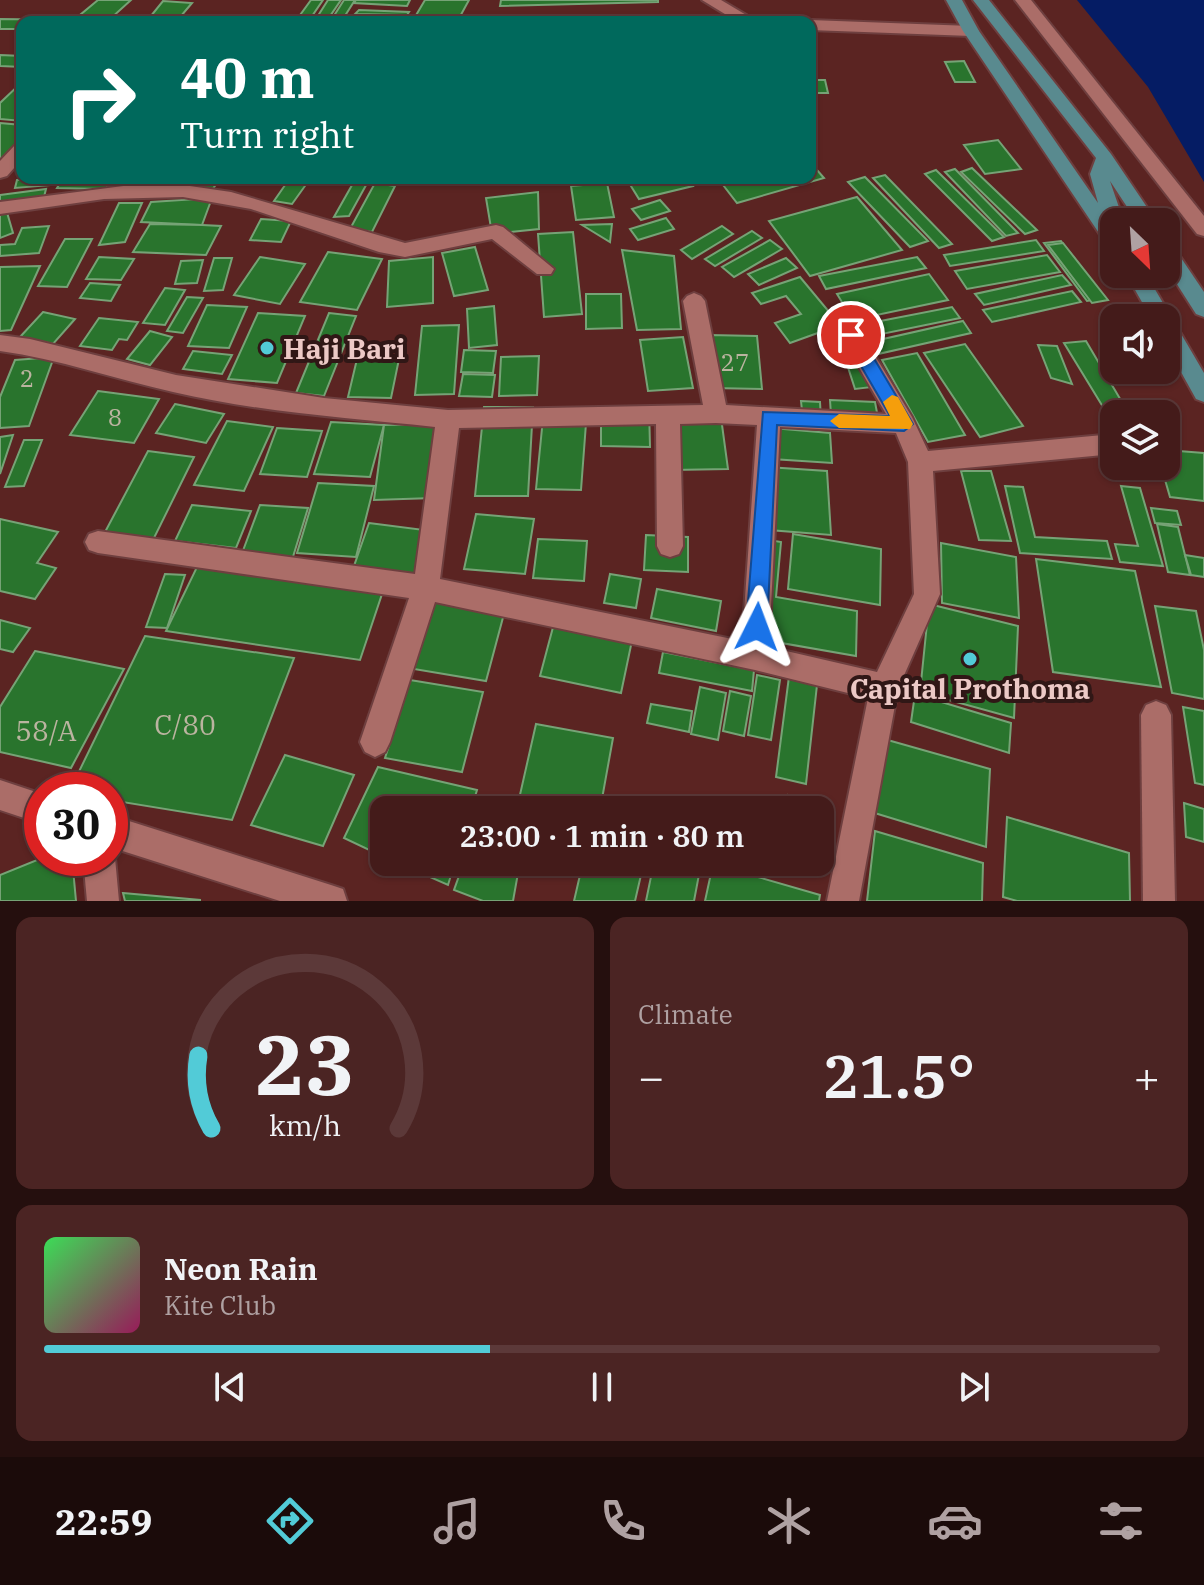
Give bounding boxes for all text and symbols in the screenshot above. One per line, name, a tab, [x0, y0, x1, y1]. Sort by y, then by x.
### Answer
text: 40 m	[180, 41, 315, 113]
icon: right	[48, 48, 152, 152]
text: Turn right	[180, 111, 354, 158]
north arrow	[1100, 208, 1180, 288]
map controls	[1100, 208, 1180, 480]
pin	[817, 301, 885, 369]
button: sound	[1100, 304, 1180, 384]
icon: arrive	[829, 313, 873, 357]
place label: Haji Bari	[283, 330, 406, 367]
marker: Haji Bari	[258, 339, 276, 357]
house number: 27	[721, 346, 749, 378]
house number: 2	[20, 362, 34, 394]
button: layers	[1100, 400, 1180, 480]
house number: 8	[108, 401, 122, 433]
position arrow	[715, 585, 799, 669]
marker: Capital Prothoma	[961, 650, 979, 668]
place label: Capital Prothoma	[850, 670, 1090, 707]
house number: C/80	[154, 706, 216, 743]
house number: 58/A	[15, 712, 77, 749]
speed limit sign: 30	[24, 772, 128, 876]
text: 23:00 · 1 min · 80 m	[460, 816, 744, 855]
text: Climate	[638, 997, 733, 1031]
text: 23	[255, 1010, 355, 1118]
text: 21.5°	[823, 1036, 975, 1115]
text: −	[638, 1048, 664, 1105]
text: +	[1134, 1048, 1160, 1105]
text: km/h	[269, 1107, 341, 1144]
text: Neon Rain	[164, 1249, 318, 1288]
text: Kite Club	[164, 1288, 276, 1322]
icon: previous	[208, 1365, 252, 1409]
icon: pause	[580, 1365, 624, 1409]
icon: next	[952, 1365, 996, 1409]
icon: directions	[262, 1493, 318, 1549]
icon: music	[429, 1493, 485, 1549]
icon: phone	[595, 1493, 651, 1549]
icon: climate	[761, 1493, 817, 1549]
icon: car	[927, 1493, 983, 1549]
icon: filters	[1093, 1493, 1149, 1549]
text: 22:59	[55, 1498, 152, 1545]

